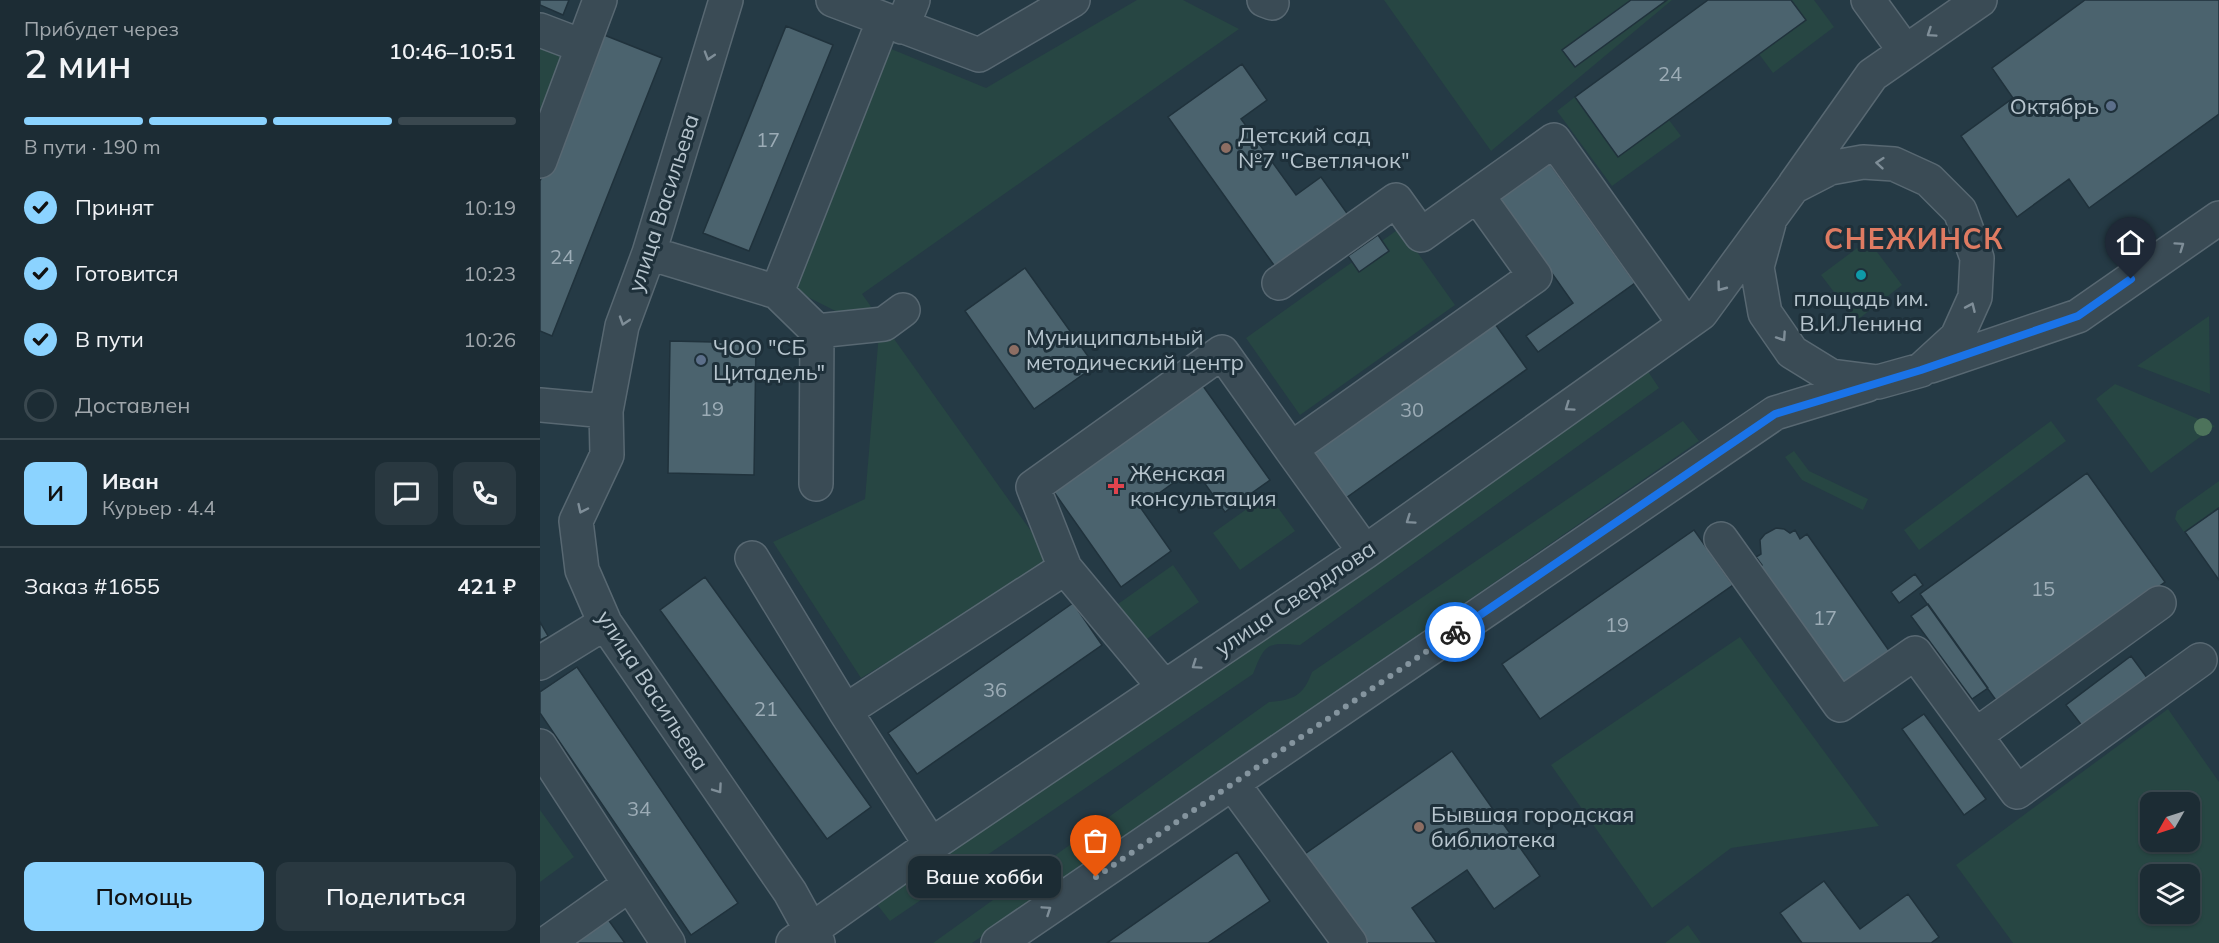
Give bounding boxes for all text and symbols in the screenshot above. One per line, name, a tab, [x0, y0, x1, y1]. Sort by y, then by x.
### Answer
text: Прибудет через	[24, 16, 179, 41]
one-way arrow	[1927, 26, 1938, 37]
text: 10:46–10:51	[389, 37, 516, 65]
text: 2 мин	[24, 39, 132, 88]
one-way arrow	[704, 50, 716, 61]
house number: 24	[1658, 61, 1682, 86]
place label: Октябрь	[2010, 92, 2099, 120]
marker: Октябрь	[2104, 99, 2118, 113]
street label: улица Васильева	[621, 111, 705, 295]
place label: Детский сад №7 "Светлячок"	[1238, 121, 1410, 174]
house number: 17	[756, 127, 780, 152]
text: В пути · 190 m	[24, 134, 160, 159]
marker: Детский сад №7 "Светлячок"	[1219, 141, 1233, 155]
one-way arrow	[1876, 157, 1885, 170]
icon: check	[24, 191, 57, 224]
text: Принят	[75, 193, 154, 221]
text: 10:19	[463, 195, 516, 220]
pin	[2105, 217, 2156, 279]
district label: СНЕЖИНСК	[1824, 221, 2004, 256]
icon: home	[2114, 226, 2147, 259]
one-way arrow	[2173, 242, 2184, 253]
house number: 24	[550, 244, 574, 269]
icon: check	[24, 257, 57, 290]
text: Готовится	[75, 259, 179, 287]
text: 10:23	[463, 261, 516, 286]
marker: площадь им. В.И.Ленина	[1854, 268, 1868, 282]
one-way arrow	[1717, 280, 1728, 291]
place label: площадь им. В.И.Ленина	[1794, 284, 1928, 337]
one-way arrow	[1963, 302, 1975, 313]
one-way arrow	[618, 315, 631, 326]
icon: check	[24, 323, 57, 356]
place label: Муниципальный методический центр	[1026, 323, 1244, 376]
text: В пути	[75, 325, 144, 353]
text: 10:26	[463, 327, 516, 352]
one-way arrow	[1775, 331, 1786, 342]
place label: ЧОО "СБ Цитадель"	[713, 333, 825, 386]
marker: Муниципальный методический центр	[1007, 343, 1021, 357]
marker: ЧОО "СБ Цитадель"	[694, 353, 708, 367]
text: Доставлен	[75, 391, 191, 419]
house number: 19	[700, 396, 724, 421]
house number: 30	[1400, 397, 1424, 422]
one-way arrow	[1564, 400, 1575, 411]
place label: Женская консультация	[1130, 459, 1277, 512]
button: chat	[375, 462, 438, 525]
button: phone	[453, 462, 516, 525]
text: Иван	[102, 467, 159, 495]
marker: Женская консультация	[1107, 477, 1125, 495]
text: И	[47, 479, 64, 507]
text: Курьер · 4.4	[102, 495, 216, 520]
one-way arrow	[578, 503, 590, 514]
one-way arrow	[1405, 513, 1416, 524]
street label: улица Свердлова	[1209, 534, 1381, 662]
text: Заказ #1655	[24, 572, 160, 600]
text: 421 ₽	[457, 572, 516, 600]
house number: 15	[2031, 576, 2055, 601]
courier	[1425, 602, 1485, 662]
street label: улица Васильева	[591, 605, 715, 775]
house number: 17	[1813, 605, 1837, 630]
house number: 19	[1605, 612, 1629, 637]
icon: bike	[1439, 616, 1472, 649]
one-way arrow	[1192, 658, 1203, 669]
house number: 36	[983, 677, 1007, 702]
house number: 21	[754, 696, 778, 721]
one-way arrow	[711, 782, 722, 793]
north arrow	[2140, 792, 2200, 852]
map controls	[2140, 792, 2200, 924]
house number: 34	[627, 796, 651, 821]
place label: Бывшая городская библиотека	[1431, 800, 1634, 853]
pin	[1070, 815, 1121, 877]
marker: Бывшая городская библиотека	[1412, 820, 1426, 834]
icon: bag	[1079, 824, 1112, 857]
callout: Ваше хобби	[907, 856, 1060, 898]
button: Помощь	[24, 862, 264, 931]
button: Поделиться	[276, 862, 516, 931]
text: Ваше хобби	[926, 864, 1043, 889]
button: layers	[2140, 864, 2200, 924]
one-way arrow	[1040, 906, 1051, 917]

